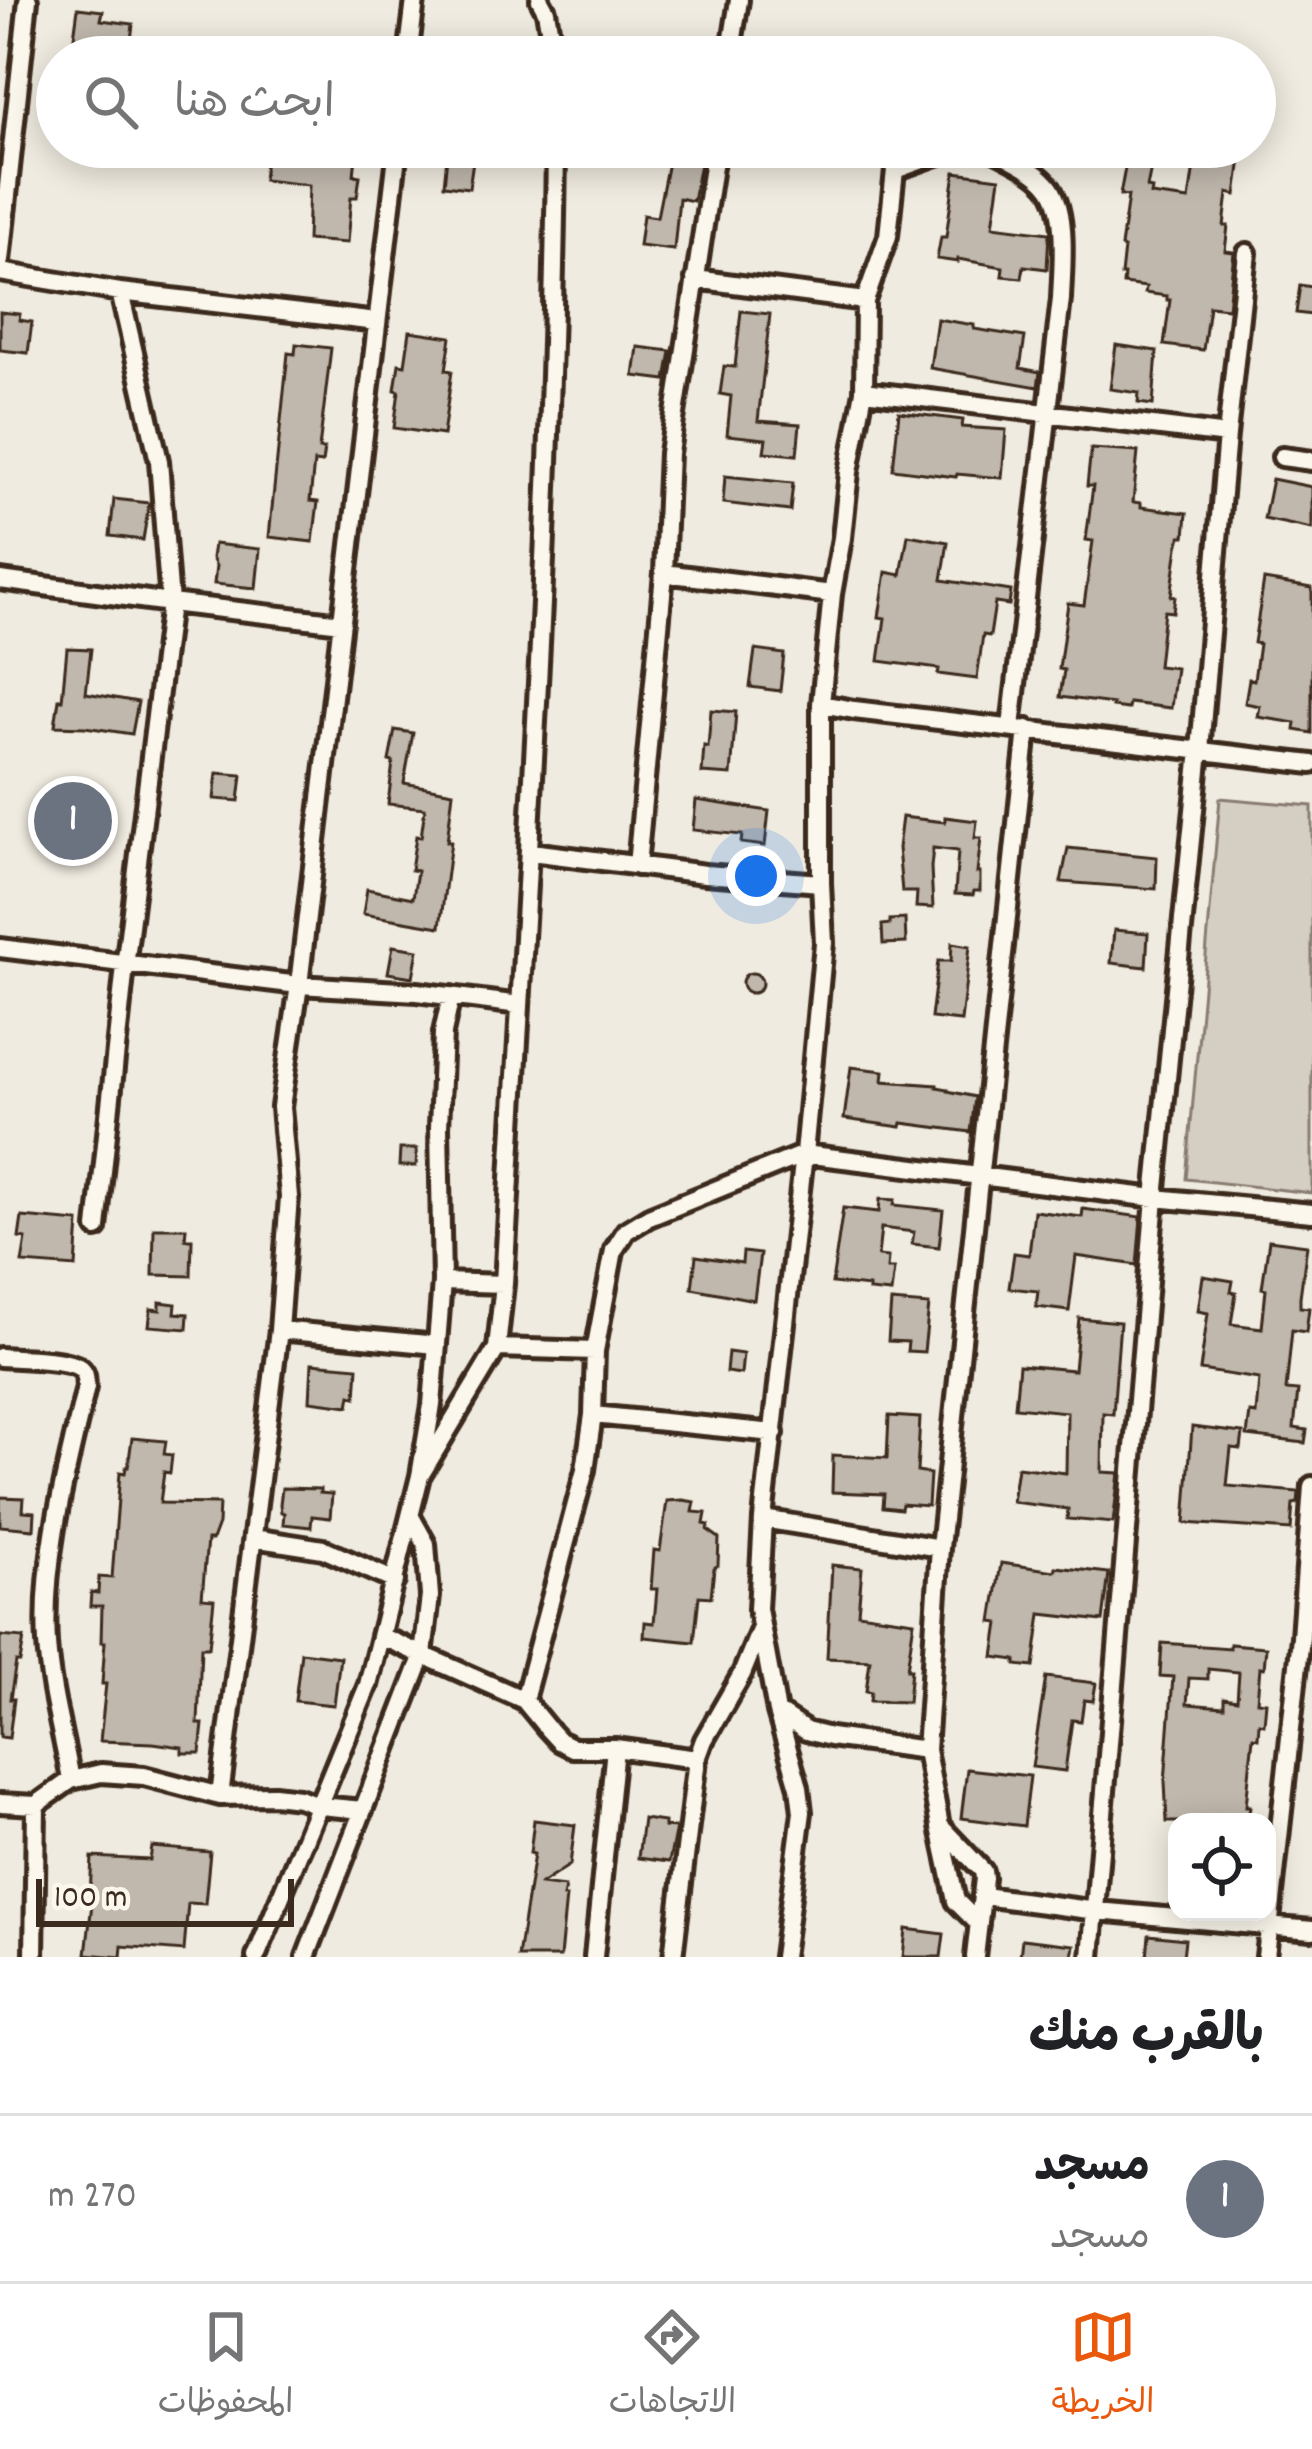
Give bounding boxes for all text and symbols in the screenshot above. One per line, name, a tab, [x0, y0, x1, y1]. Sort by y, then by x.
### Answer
search box	[36, 36, 1276, 168]
icon: search	[78, 69, 144, 135]
text: ابحث هنا	[174, 74, 335, 138]
pin: 1	[34, 776, 112, 866]
your location	[726, 846, 786, 906]
map controls	[1168, 1813, 1276, 1921]
button: locate	[1168, 1813, 1276, 1921]
scale bar	[36, 1873, 294, 1926]
text: 100 m	[54, 1876, 127, 1923]
text: بالقرب منك	[1029, 2003, 1264, 2075]
text: مسجد	[1035, 2138, 1150, 2202]
text: 270 m	[48, 2171, 137, 2226]
text: 1	[1221, 2171, 1229, 2226]
text: مسجد	[1050, 2212, 1150, 2267]
tab: المحفوظات	[158, 2304, 294, 2430]
tab: الاتجاهات	[609, 2304, 736, 2430]
tab: الخريطة	[1051, 2304, 1154, 2430]

